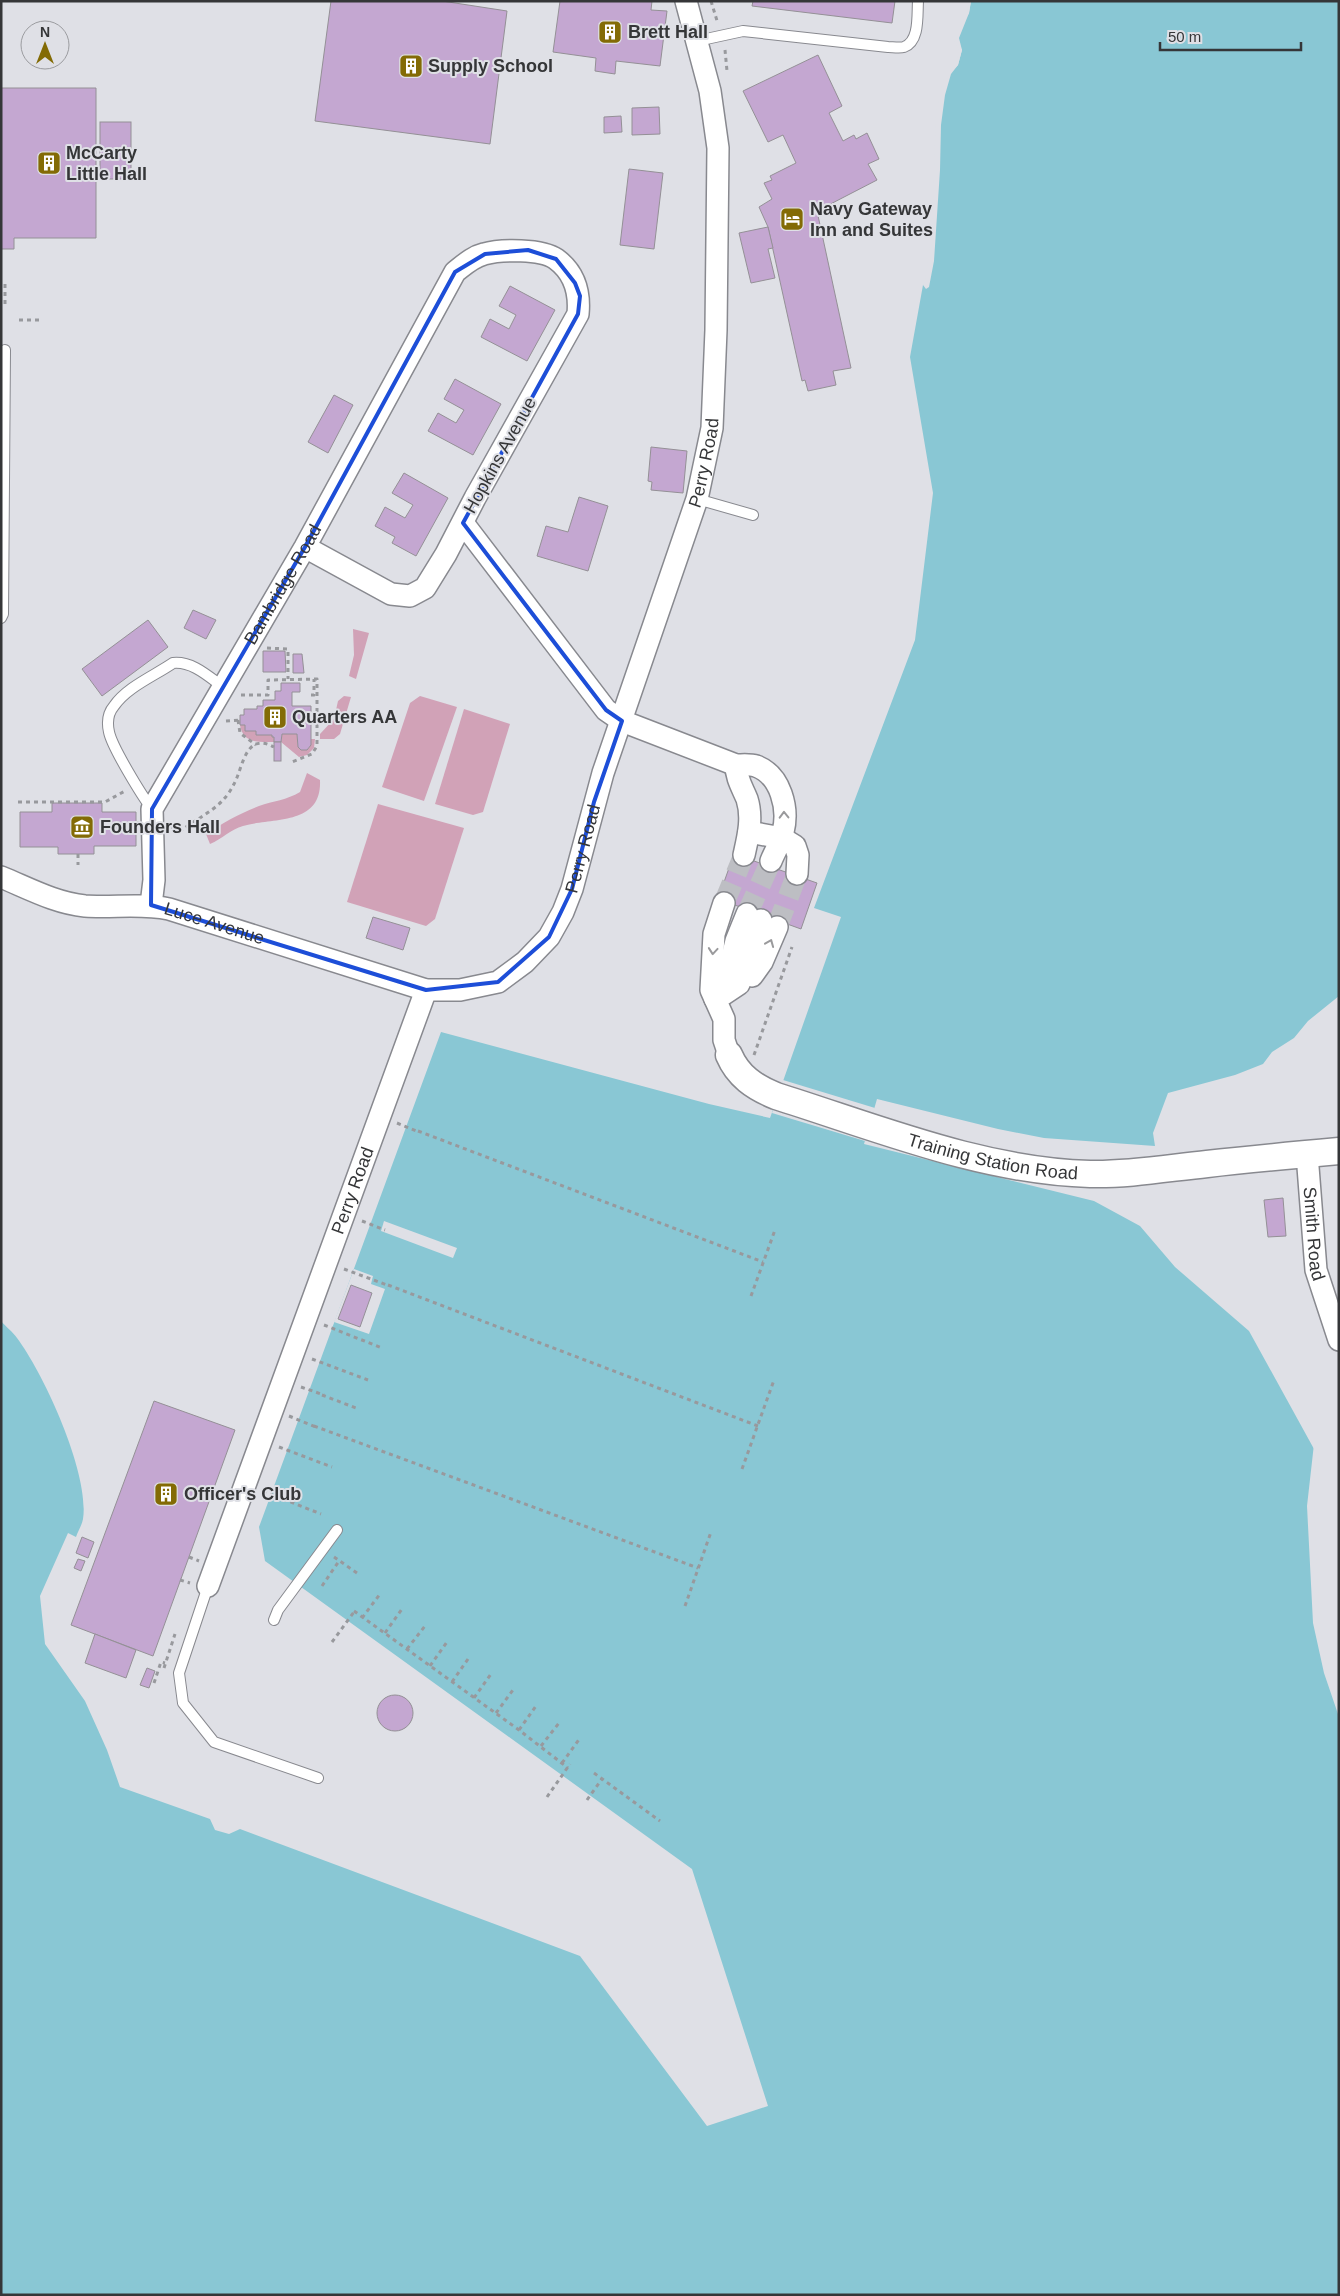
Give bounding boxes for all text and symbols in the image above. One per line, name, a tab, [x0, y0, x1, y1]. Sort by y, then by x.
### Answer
building icon: Brett Hall	[597, 19, 623, 45]
north arrow	[20, 20, 70, 70]
scale bar	[1160, 20, 1301, 52]
place label: Brett Hall	[628, 22, 708, 42]
text: N	[40, 24, 50, 40]
text: 50 m	[1168, 28, 1201, 45]
building icon: Supply School	[398, 53, 424, 79]
place label: Supply School	[428, 56, 553, 76]
place label: McCarty Little Hall	[66, 143, 147, 184]
building icon: McCarty Little Hall	[36, 150, 62, 176]
place label: Navy Gateway Inn and Suites	[810, 199, 933, 240]
hotel icon: Navy Gateway Inn and Suites	[779, 206, 805, 232]
street label: Hopkins Avenue	[460, 393, 540, 517]
street label: Perry Road	[685, 418, 722, 510]
street label: Bambridge Road	[240, 521, 325, 648]
building icon: Quarters AA	[262, 704, 288, 730]
place label: Quarters AA	[292, 707, 397, 727]
street label: Perry Road	[561, 802, 604, 895]
one-way arrow	[779, 811, 790, 819]
museum icon: Founders Hall	[69, 814, 95, 840]
place label: Founders Hall	[100, 817, 220, 837]
street label: Luce Avenue	[162, 898, 267, 948]
one-way arrow	[764, 939, 774, 948]
one-way arrow	[708, 947, 719, 955]
street label: Training Station Road	[905, 1130, 1079, 1184]
street label: Perry Road	[328, 1144, 378, 1237]
street label: Smith Road	[1300, 1186, 1329, 1283]
building icon: Officer's Club	[153, 1481, 179, 1507]
place label: Officer's Club	[184, 1484, 301, 1504]

